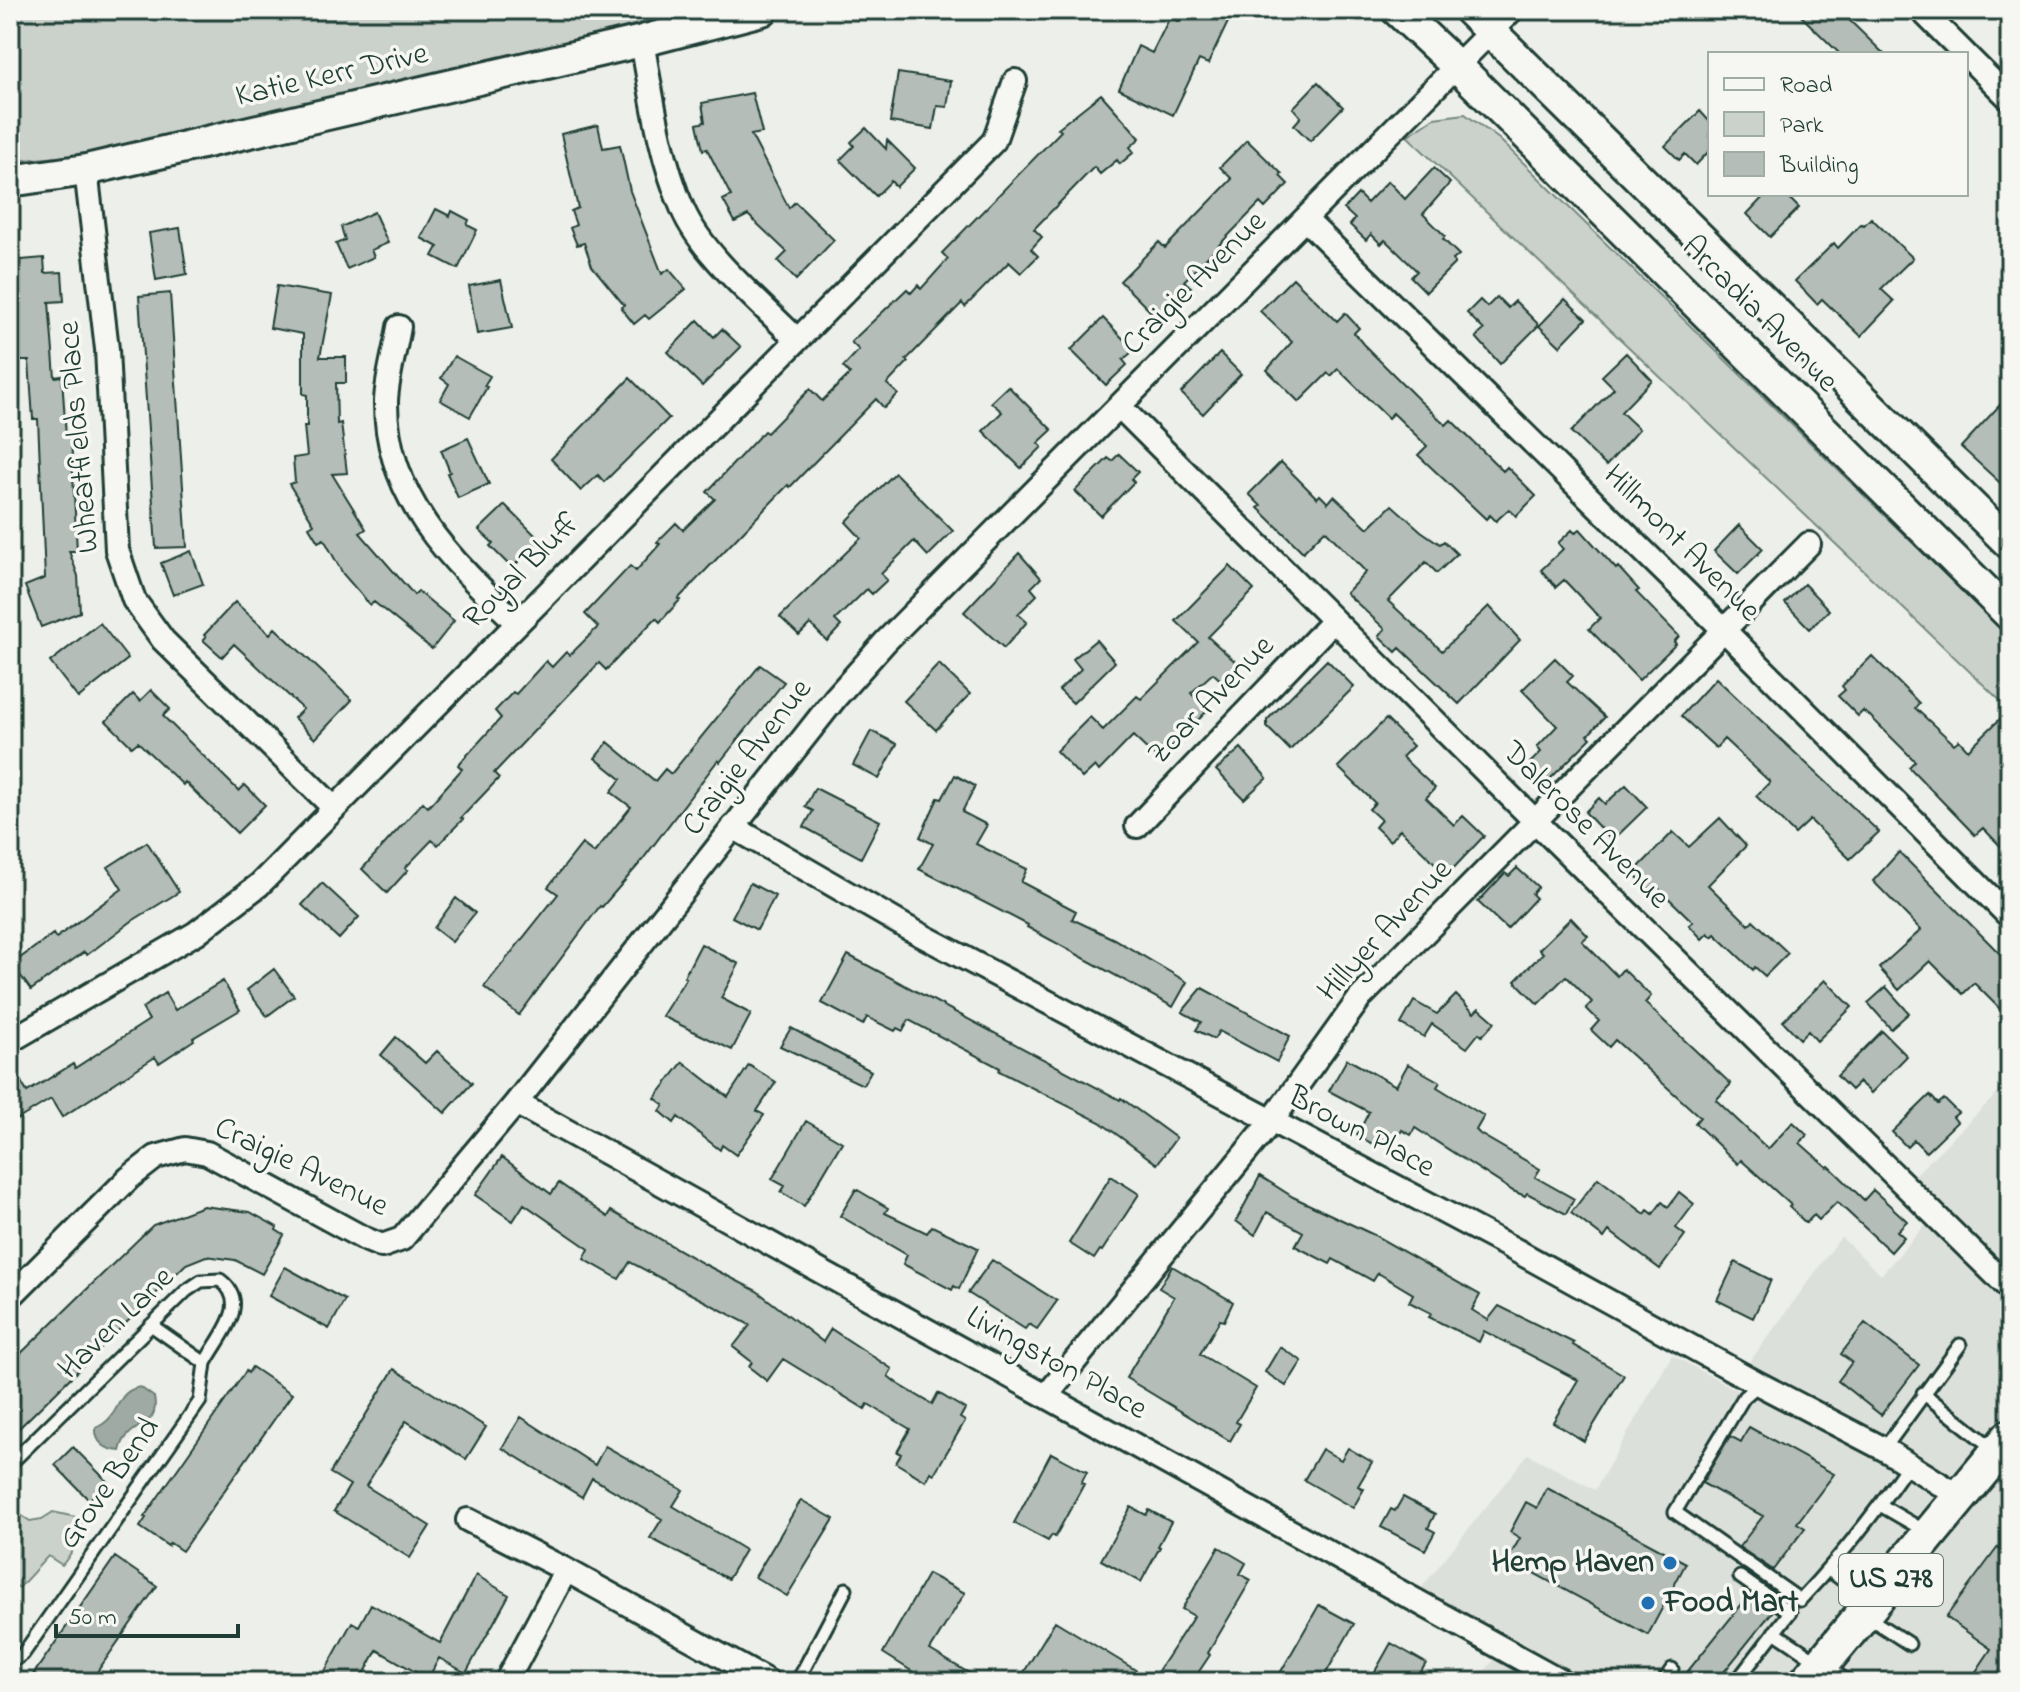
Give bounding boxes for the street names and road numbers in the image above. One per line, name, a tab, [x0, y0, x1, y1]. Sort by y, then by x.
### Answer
street label: Katie Kerr Drive	[231, 31, 433, 121]
street label: Craigie Avenue	[1112, 200, 1279, 367]
street label: Arcadia Avenue	[1670, 226, 1849, 405]
street label: Wheatfields Place	[46, 318, 114, 555]
street label: Hillmont Avenue	[1591, 454, 1771, 634]
street label: Royal Bluff	[453, 503, 591, 641]
street label: Zoar Avenue	[1138, 625, 1287, 777]
street label: Craigie Avenue	[671, 669, 825, 847]
street label: Dalerose Avenue	[1489, 730, 1680, 921]
street label: Hillyer Avenue	[1307, 848, 1465, 1013]
street label: Brown Place	[1278, 1074, 1444, 1192]
street label: Craigie Avenue	[206, 1106, 397, 1231]
street label: Haven Lane	[48, 1256, 187, 1392]
street label: Livingston Place	[957, 1295, 1156, 1434]
street label: Grove Bend	[47, 1408, 173, 1560]
road number: US 278	[1839, 1554, 1943, 1606]

